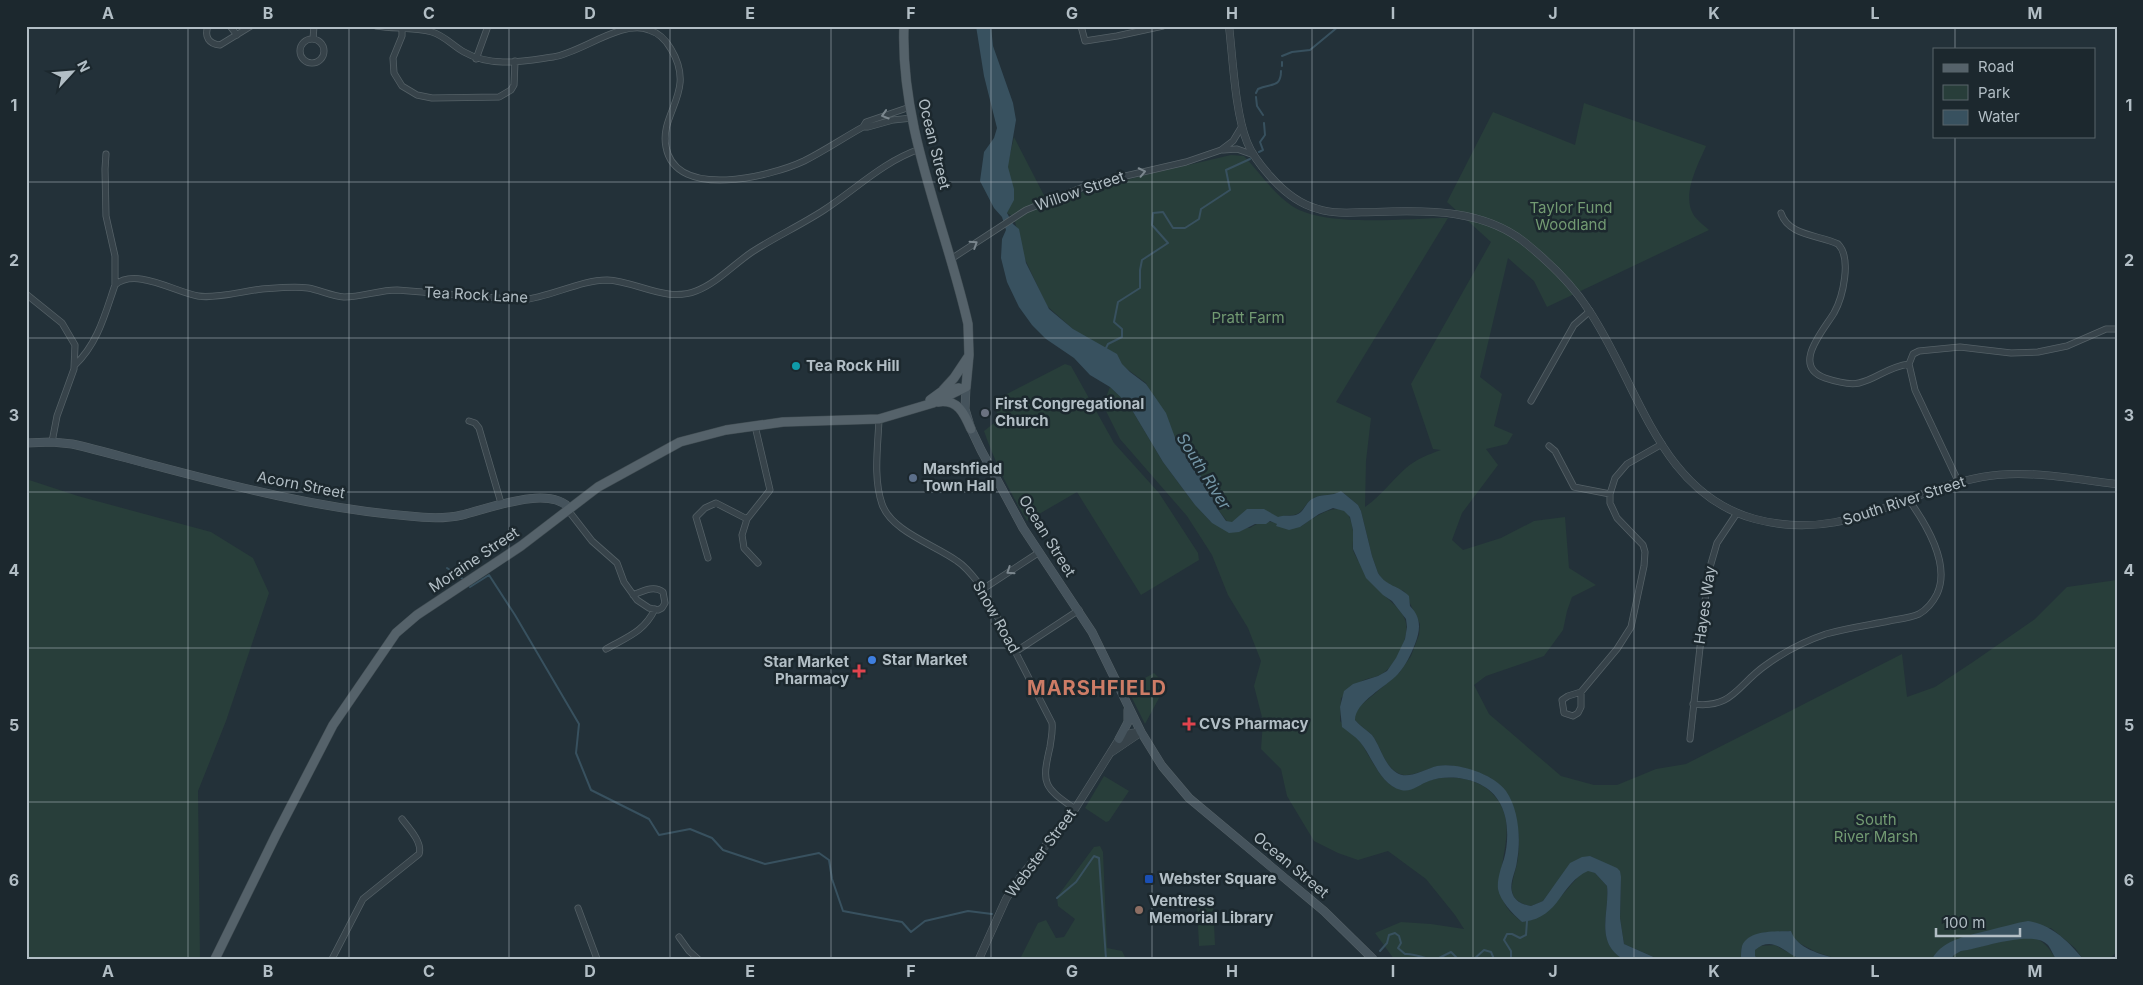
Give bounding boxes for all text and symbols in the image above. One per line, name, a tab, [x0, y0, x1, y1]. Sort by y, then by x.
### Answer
text: A	[102, 3, 114, 23]
text: B	[263, 3, 273, 23]
text: C	[423, 3, 435, 23]
text: D	[584, 3, 596, 23]
text: E	[745, 3, 755, 23]
text: F	[906, 3, 916, 23]
text: G	[1066, 3, 1078, 23]
text: H	[1226, 3, 1238, 23]
text: I	[1391, 3, 1395, 23]
text: J	[1548, 3, 1558, 23]
text: K	[1708, 3, 1720, 23]
text: L	[1870, 3, 1880, 23]
text: M	[2028, 3, 2042, 23]
north arrow	[48, 48, 98, 98]
legend	[1933, 48, 2096, 138]
text: Road	[1978, 57, 2014, 76]
text: N	[74, 58, 94, 75]
text: Park	[1978, 83, 2011, 102]
text: 1	[11, 95, 17, 115]
text: 1	[2126, 95, 2132, 115]
street label: Ocean Street	[914, 97, 955, 191]
text: Water	[1978, 107, 2020, 126]
one-way arrow	[881, 109, 889, 119]
street label: Willow Street	[1033, 166, 1127, 215]
one-way arrow	[1138, 167, 1147, 177]
park label: Taylor Fund Woodland	[1529, 198, 1613, 234]
one-way arrow	[968, 241, 978, 250]
text: 2	[9, 250, 19, 270]
text: 2	[2124, 250, 2134, 270]
street label: Tea Rock Lane	[424, 282, 528, 307]
park label: Pratt Farm	[1211, 308, 1285, 327]
place label: Tea Rock Hill	[806, 356, 900, 375]
marker: Tea Rock Hill	[790, 360, 802, 372]
place label: First Congregational Church	[995, 394, 1144, 430]
text: 3	[9, 405, 19, 425]
text: 3	[2124, 405, 2134, 425]
marker: First Congregational Church	[979, 407, 991, 419]
water label: South River	[1173, 429, 1236, 514]
place label: Marshfield Town Hall	[923, 459, 1002, 495]
street label: Acorn Street	[256, 467, 347, 502]
marker: Marshfield Town Hall	[907, 472, 919, 484]
street label: South River Street	[1840, 472, 1968, 529]
street label: Ocean Street	[1015, 491, 1080, 580]
street label: Moraine Street	[425, 522, 522, 597]
text: 4	[9, 560, 20, 580]
text: 4	[2124, 560, 2135, 580]
street label: Hayes Way	[1690, 564, 1719, 645]
one-way arrow	[1006, 565, 1016, 574]
street label: Snow Road	[969, 577, 1024, 656]
place label: Star Market	[882, 650, 968, 669]
place label: Star Market Pharmacy	[763, 652, 850, 688]
marker: Star Market	[866, 654, 878, 666]
marker: Star Market Pharmacy	[853, 665, 865, 677]
district label: MARSHFIELD	[1027, 676, 1167, 700]
place label: CVS Pharmacy	[1199, 714, 1309, 733]
text: 5	[9, 715, 19, 735]
text: 5	[2124, 715, 2134, 735]
marker: CVS Pharmacy	[1183, 718, 1195, 730]
street label: Webster Street	[1001, 805, 1080, 901]
park label: South River Marsh	[1834, 810, 1918, 846]
street label: Ocean Street	[1250, 828, 1333, 902]
place label: Webster Square	[1159, 869, 1277, 888]
text: 6	[9, 870, 19, 890]
text: 6	[2124, 870, 2134, 890]
marker: Webster Square	[1143, 873, 1155, 885]
place label: Ventress Memorial Library	[1149, 891, 1273, 927]
marker: Ventress Memorial Library	[1133, 904, 1145, 916]
scale bar	[1936, 905, 2019, 937]
text: 100 m	[1943, 913, 1985, 932]
text: A	[102, 961, 114, 981]
text: B	[263, 961, 273, 981]
text: C	[423, 961, 435, 981]
text: D	[584, 961, 596, 981]
text: E	[745, 961, 755, 981]
text: F	[906, 961, 916, 981]
text: G	[1066, 961, 1078, 981]
text: H	[1226, 961, 1238, 981]
text: I	[1391, 961, 1395, 981]
text: J	[1548, 961, 1558, 981]
text: K	[1708, 961, 1720, 981]
text: L	[1870, 961, 1880, 981]
text: M	[2028, 961, 2042, 981]

